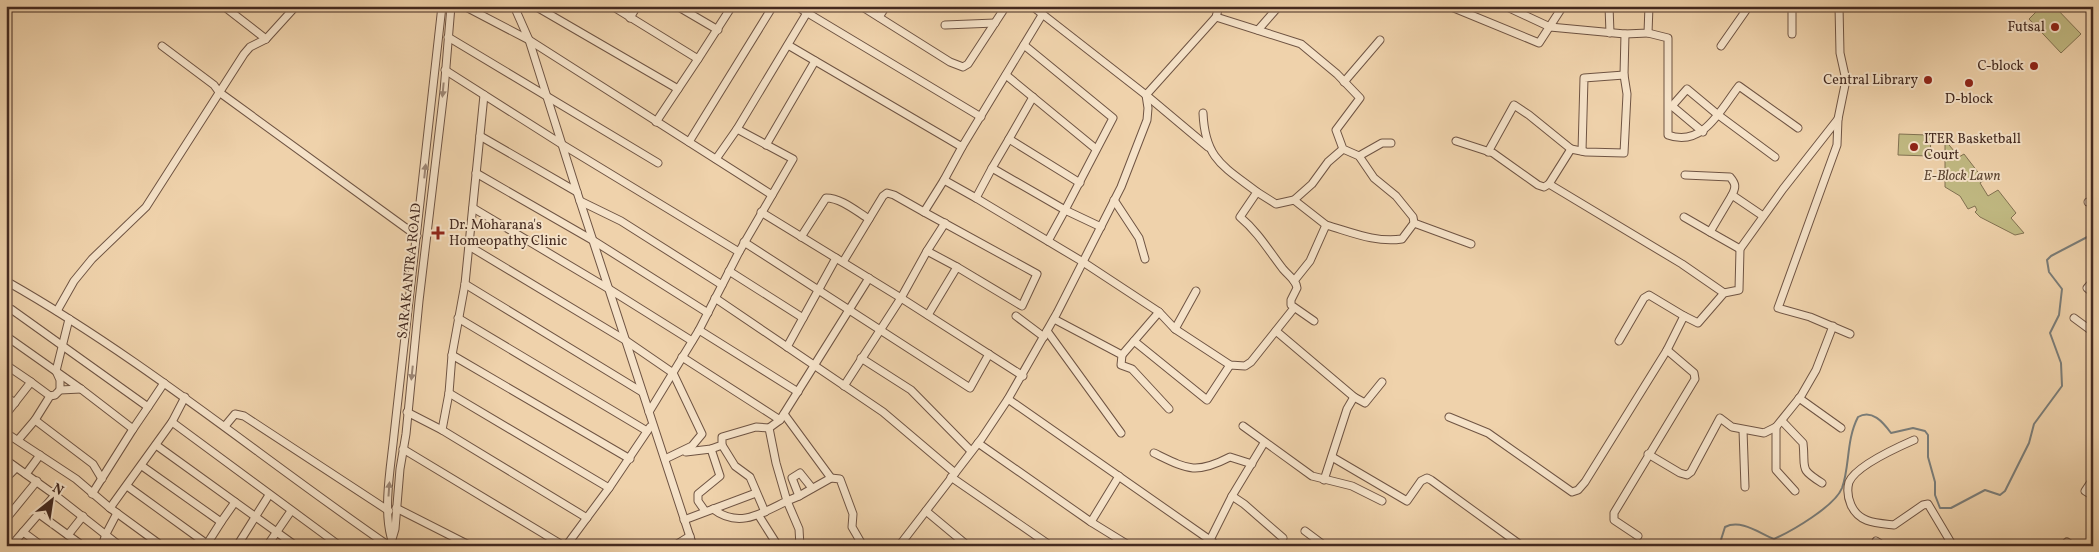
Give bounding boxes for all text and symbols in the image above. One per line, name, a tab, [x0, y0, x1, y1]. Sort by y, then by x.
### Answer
place label: Futsal	[2008, 18, 2045, 37]
marker: Futsal	[2049, 21, 2061, 33]
place label: C-block	[1978, 57, 2024, 76]
marker: C-block	[2028, 60, 2040, 72]
place label: Central Library	[1823, 71, 1918, 90]
marker: Central Library	[1922, 74, 1934, 86]
marker: D-block	[1963, 77, 1975, 89]
one-way arrow	[439, 82, 447, 98]
place label: D-block	[1945, 90, 1994, 109]
place label: ITER Basketball Court	[1924, 130, 2021, 165]
marker: ITER Basketball Court	[1908, 141, 1920, 153]
one-way arrow	[421, 163, 429, 179]
park label: E-Block Lawn	[1924, 167, 2000, 186]
street label: SARAKANTRA ROAD	[393, 202, 427, 340]
place label: Dr. Moharana's Homeopathy Clinic	[449, 216, 567, 251]
marker: Dr. Moharana's Homeopathy Clinic	[431, 226, 445, 240]
one-way arrow	[408, 365, 416, 381]
north arrow	[28, 474, 78, 524]
text: N	[49, 479, 67, 501]
one-way arrow	[386, 481, 394, 497]

